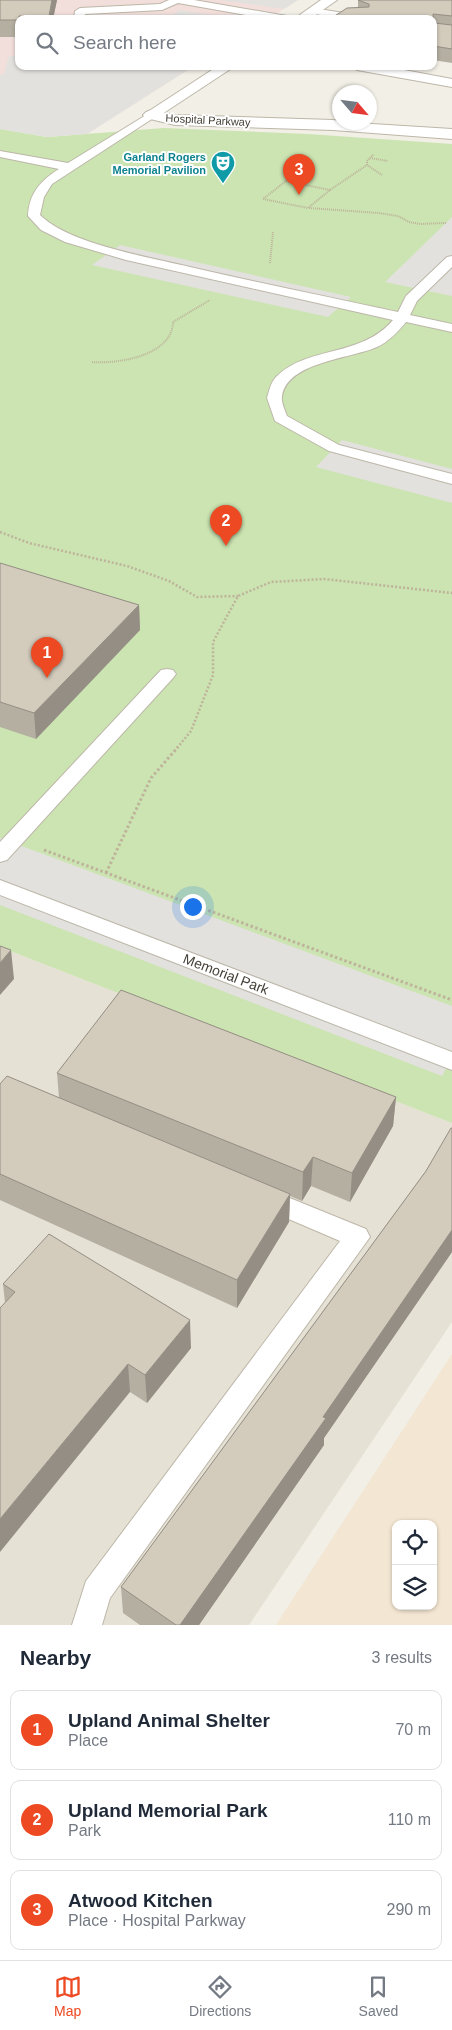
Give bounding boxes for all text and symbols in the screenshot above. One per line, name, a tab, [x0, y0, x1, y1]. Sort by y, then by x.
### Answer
search box	[15, 15, 437, 70]
icon: search	[33, 29, 61, 57]
text: Search here	[73, 32, 177, 53]
north arrow	[332, 85, 377, 130]
street label: Hospital Parkway	[165, 112, 251, 128]
theatre icon: Garland Rogers Memorial Pavilion	[210, 150, 236, 184]
place label: Garland Rogers Memorial Pavilion	[112, 151, 206, 176]
pin: 3	[283, 154, 315, 195]
pin: 2	[210, 505, 242, 546]
pin: 1	[31, 637, 63, 678]
your location	[180, 894, 206, 920]
street label: Memorial Park	[181, 950, 272, 998]
map controls	[392, 1520, 437, 1610]
button: locate	[392, 1520, 437, 1565]
button: layers	[392, 1565, 437, 1610]
text: Nearby	[20, 1646, 91, 1669]
text: 3 results	[372, 1649, 432, 1666]
text: Upland Animal Shelter	[68, 1710, 270, 1731]
text: 1	[33, 1721, 41, 1738]
text: 70 m	[395, 1721, 431, 1738]
text: Place	[68, 1732, 108, 1749]
text: Upland Memorial Park	[68, 1800, 268, 1821]
text: 2	[33, 1811, 41, 1828]
text: 110 m	[388, 1811, 431, 1828]
text: Park	[68, 1822, 101, 1839]
text: Atwood Kitchen	[68, 1890, 213, 1911]
text: 3	[33, 1901, 41, 1918]
text: 290 m	[387, 1901, 431, 1918]
text: Place · Hospital Parkway	[68, 1912, 246, 1929]
tab: Map	[54, 1973, 82, 2019]
tab: Directions	[189, 1973, 251, 2019]
tab: Saved	[359, 1973, 398, 2019]

